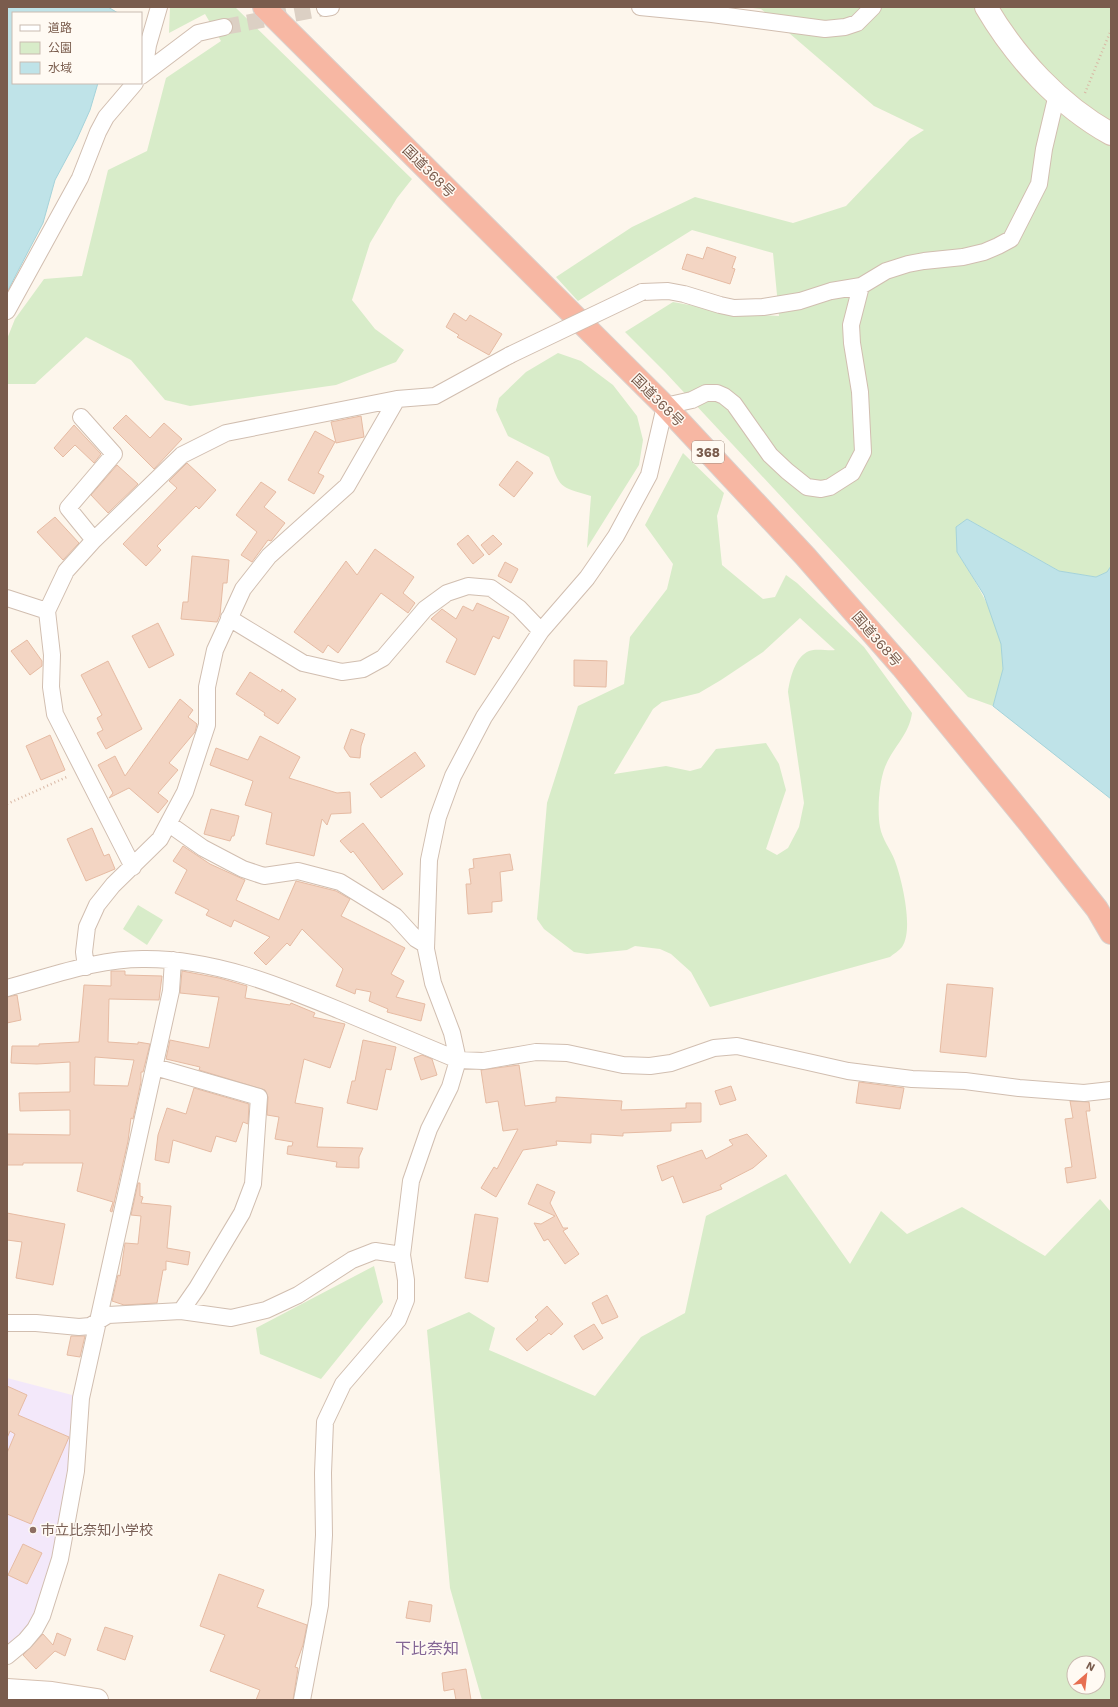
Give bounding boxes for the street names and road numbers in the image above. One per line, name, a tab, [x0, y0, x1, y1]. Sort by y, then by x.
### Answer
street label: 国道368号	[400, 142, 458, 200]
street label: 国道368号	[629, 371, 687, 429]
road number: 368	[692, 441, 724, 463]
street label: 国道368号	[849, 608, 905, 670]

